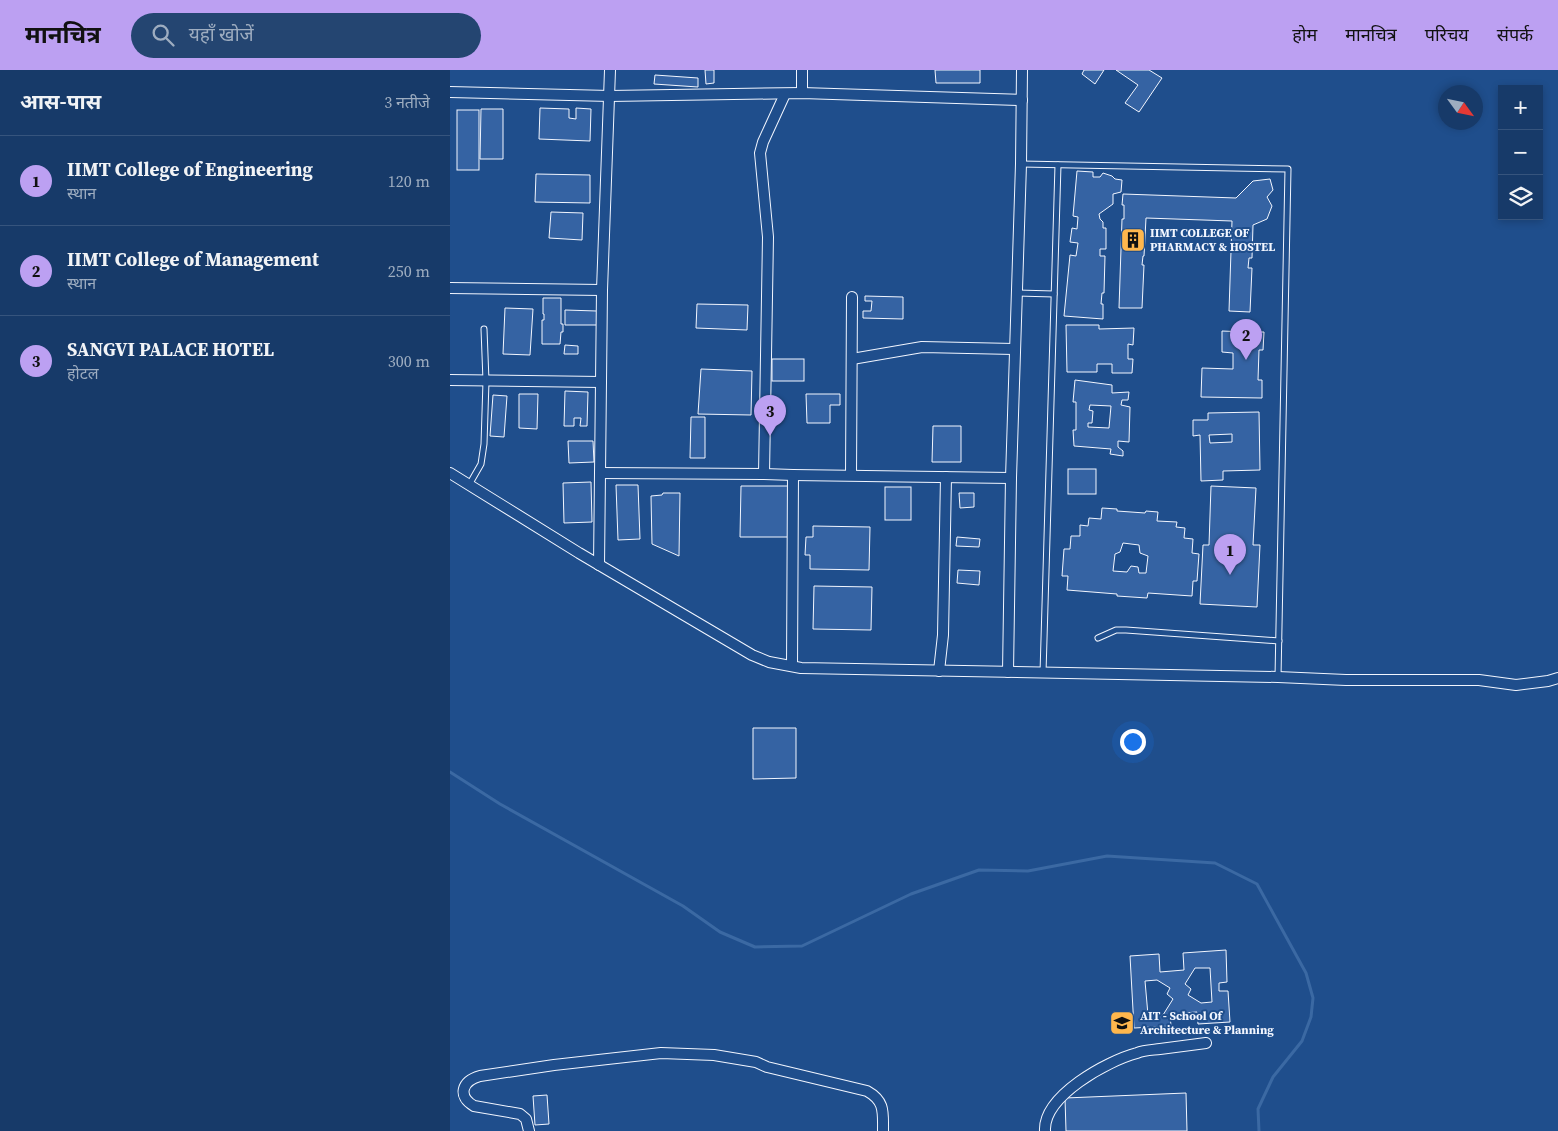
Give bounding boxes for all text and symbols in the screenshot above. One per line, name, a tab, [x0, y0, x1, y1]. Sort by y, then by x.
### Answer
search box	[131, 13, 481, 58]
text: मानचित्र	[25, 18, 101, 51]
icon: search	[149, 21, 177, 49]
text: यहाँ खोजें	[189, 21, 254, 47]
text: होम	[1292, 22, 1317, 47]
text: मानचित्र	[1345, 22, 1397, 47]
text: परिचय	[1425, 22, 1469, 47]
text: संपर्क	[1497, 22, 1533, 47]
north arrow	[1438, 85, 1483, 130]
map controls	[1498, 85, 1543, 220]
button: +	[1498, 85, 1543, 130]
text: आस-पास	[20, 87, 101, 116]
text: 3 नतीजे	[384, 91, 430, 113]
button: −	[1498, 130, 1543, 175]
text: IIMT College of Engineering	[67, 156, 313, 182]
text: 1	[32, 170, 40, 192]
text: 120 m	[388, 170, 430, 192]
button: layers	[1498, 175, 1543, 220]
text: स्थान	[67, 182, 96, 204]
place label: IIMT COLLEGE OF PHARMACY & HOSTEL	[1150, 225, 1275, 255]
building icon: IIMT COLLEGE OF PHARMACY & HOSTEL	[1120, 227, 1146, 253]
text: IIMT College of Management	[67, 246, 319, 272]
text: 2	[32, 260, 40, 282]
text: 250 m	[388, 260, 430, 282]
text: स्थान	[67, 272, 96, 294]
pin: 2	[1230, 319, 1262, 360]
text: SANGVI PALACE HOTEL	[67, 336, 274, 362]
text: 3	[32, 350, 40, 372]
text: 300 m	[388, 350, 430, 372]
text: होटल	[67, 362, 99, 384]
pin: 3	[754, 395, 786, 436]
pin: 1	[1214, 534, 1246, 575]
your location	[1120, 729, 1146, 755]
place label: AIT - School Of Architecture & Planning	[1140, 1008, 1274, 1038]
school or university icon: AIT - School Of Architecture & Planning	[1109, 1010, 1135, 1036]

